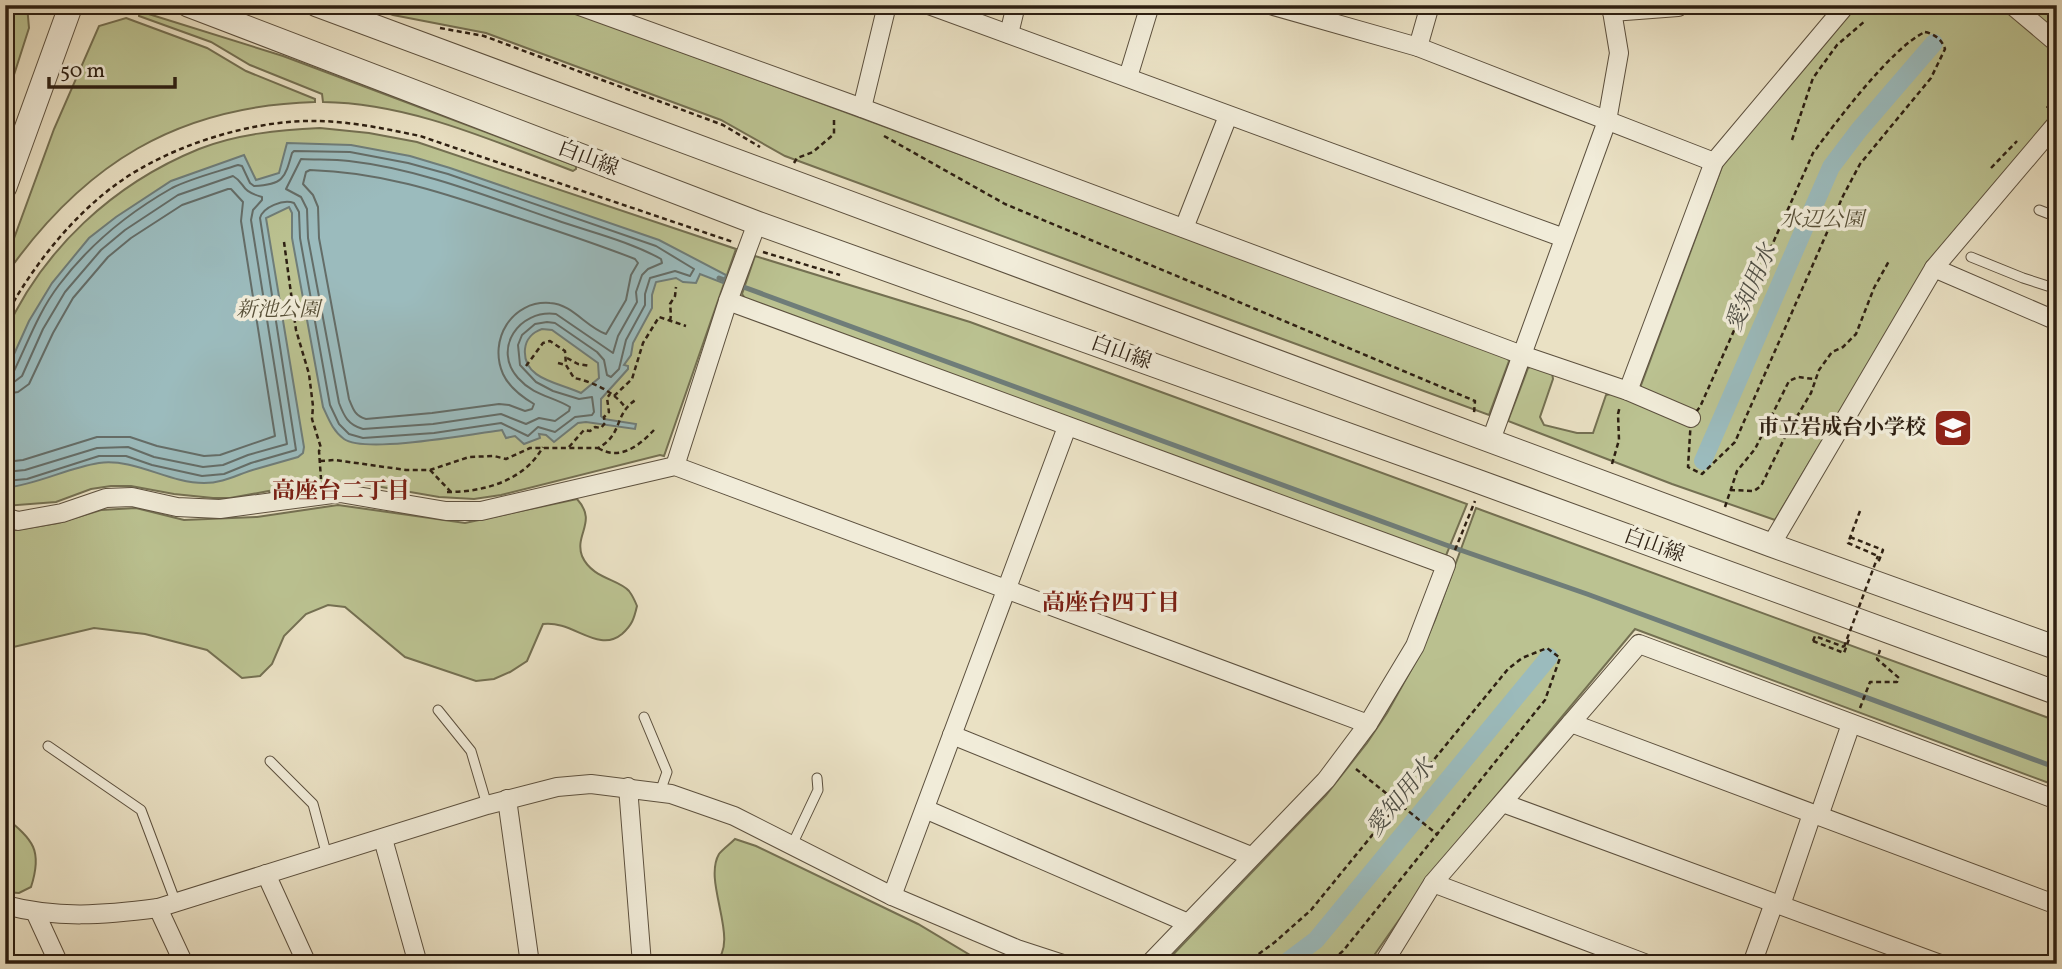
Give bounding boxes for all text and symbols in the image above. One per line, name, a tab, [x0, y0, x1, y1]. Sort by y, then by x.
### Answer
scale bar	[49, 46, 175, 90]
text: 50 m	[60, 57, 105, 86]
street label: 白山線	[553, 134, 623, 184]
park label: 水辺公園	[1780, 206, 1867, 235]
water label: 愛知用水	[1719, 238, 1786, 337]
park label: 新池公園	[236, 296, 323, 325]
street label: 白山線	[1086, 329, 1156, 377]
school or university icon: 市立岩成台小学校	[1932, 407, 1974, 449]
place label: 市立岩成台小学校	[1758, 414, 1926, 443]
district label: 高座台二丁目	[272, 476, 410, 508]
street label: 白山線	[1619, 522, 1689, 570]
district label: 高座台四丁目	[1042, 588, 1180, 620]
water label: 愛知用水	[1360, 751, 1444, 844]

